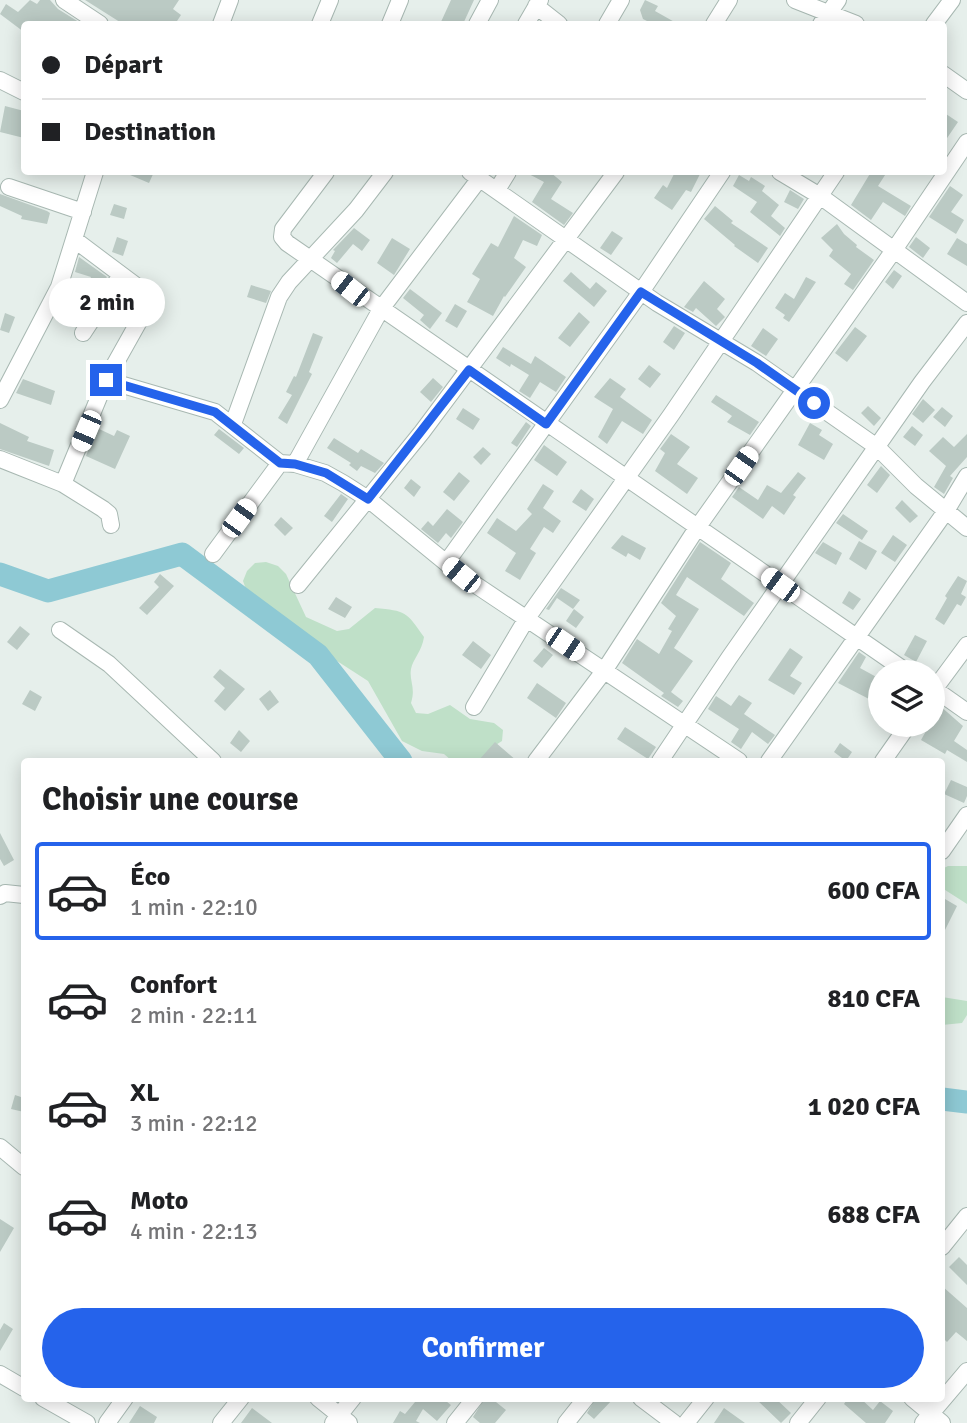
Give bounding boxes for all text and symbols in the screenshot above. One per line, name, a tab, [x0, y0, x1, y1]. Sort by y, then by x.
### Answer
text: Départ	[84, 49, 163, 81]
text: Destination	[84, 116, 216, 148]
car	[327, 268, 374, 310]
callout: 2 min	[48, 278, 164, 328]
text: 2 min	[79, 288, 135, 317]
route end	[90, 364, 122, 396]
route start	[798, 387, 830, 419]
car	[69, 408, 104, 454]
car	[721, 443, 762, 489]
car	[219, 495, 260, 541]
car	[439, 554, 484, 596]
car	[757, 564, 804, 606]
car	[542, 624, 589, 664]
map controls	[868, 660, 945, 737]
button: layers	[868, 660, 945, 737]
text: Choisir une course	[42, 780, 299, 819]
icon: car	[46, 860, 109, 923]
text: Éco	[130, 861, 170, 893]
text: 600 CFA	[828, 875, 920, 907]
text: 1 min · 22:10	[130, 893, 258, 922]
icon: car	[46, 968, 109, 1031]
text: Confort	[130, 969, 217, 1001]
text: 810 CFA	[828, 983, 920, 1015]
text: 2 min · 22:11	[130, 1001, 258, 1030]
icon: car	[46, 1076, 109, 1139]
text: XL	[130, 1077, 160, 1109]
text: 1 020 CFA	[808, 1091, 920, 1123]
text: 3 min · 22:12	[130, 1109, 258, 1138]
icon: car	[46, 1184, 109, 1247]
text: Moto	[130, 1185, 188, 1217]
text: 688 CFA	[828, 1199, 920, 1231]
text: 4 min · 22:13	[130, 1217, 258, 1246]
button: Confirmer	[42, 1308, 924, 1388]

